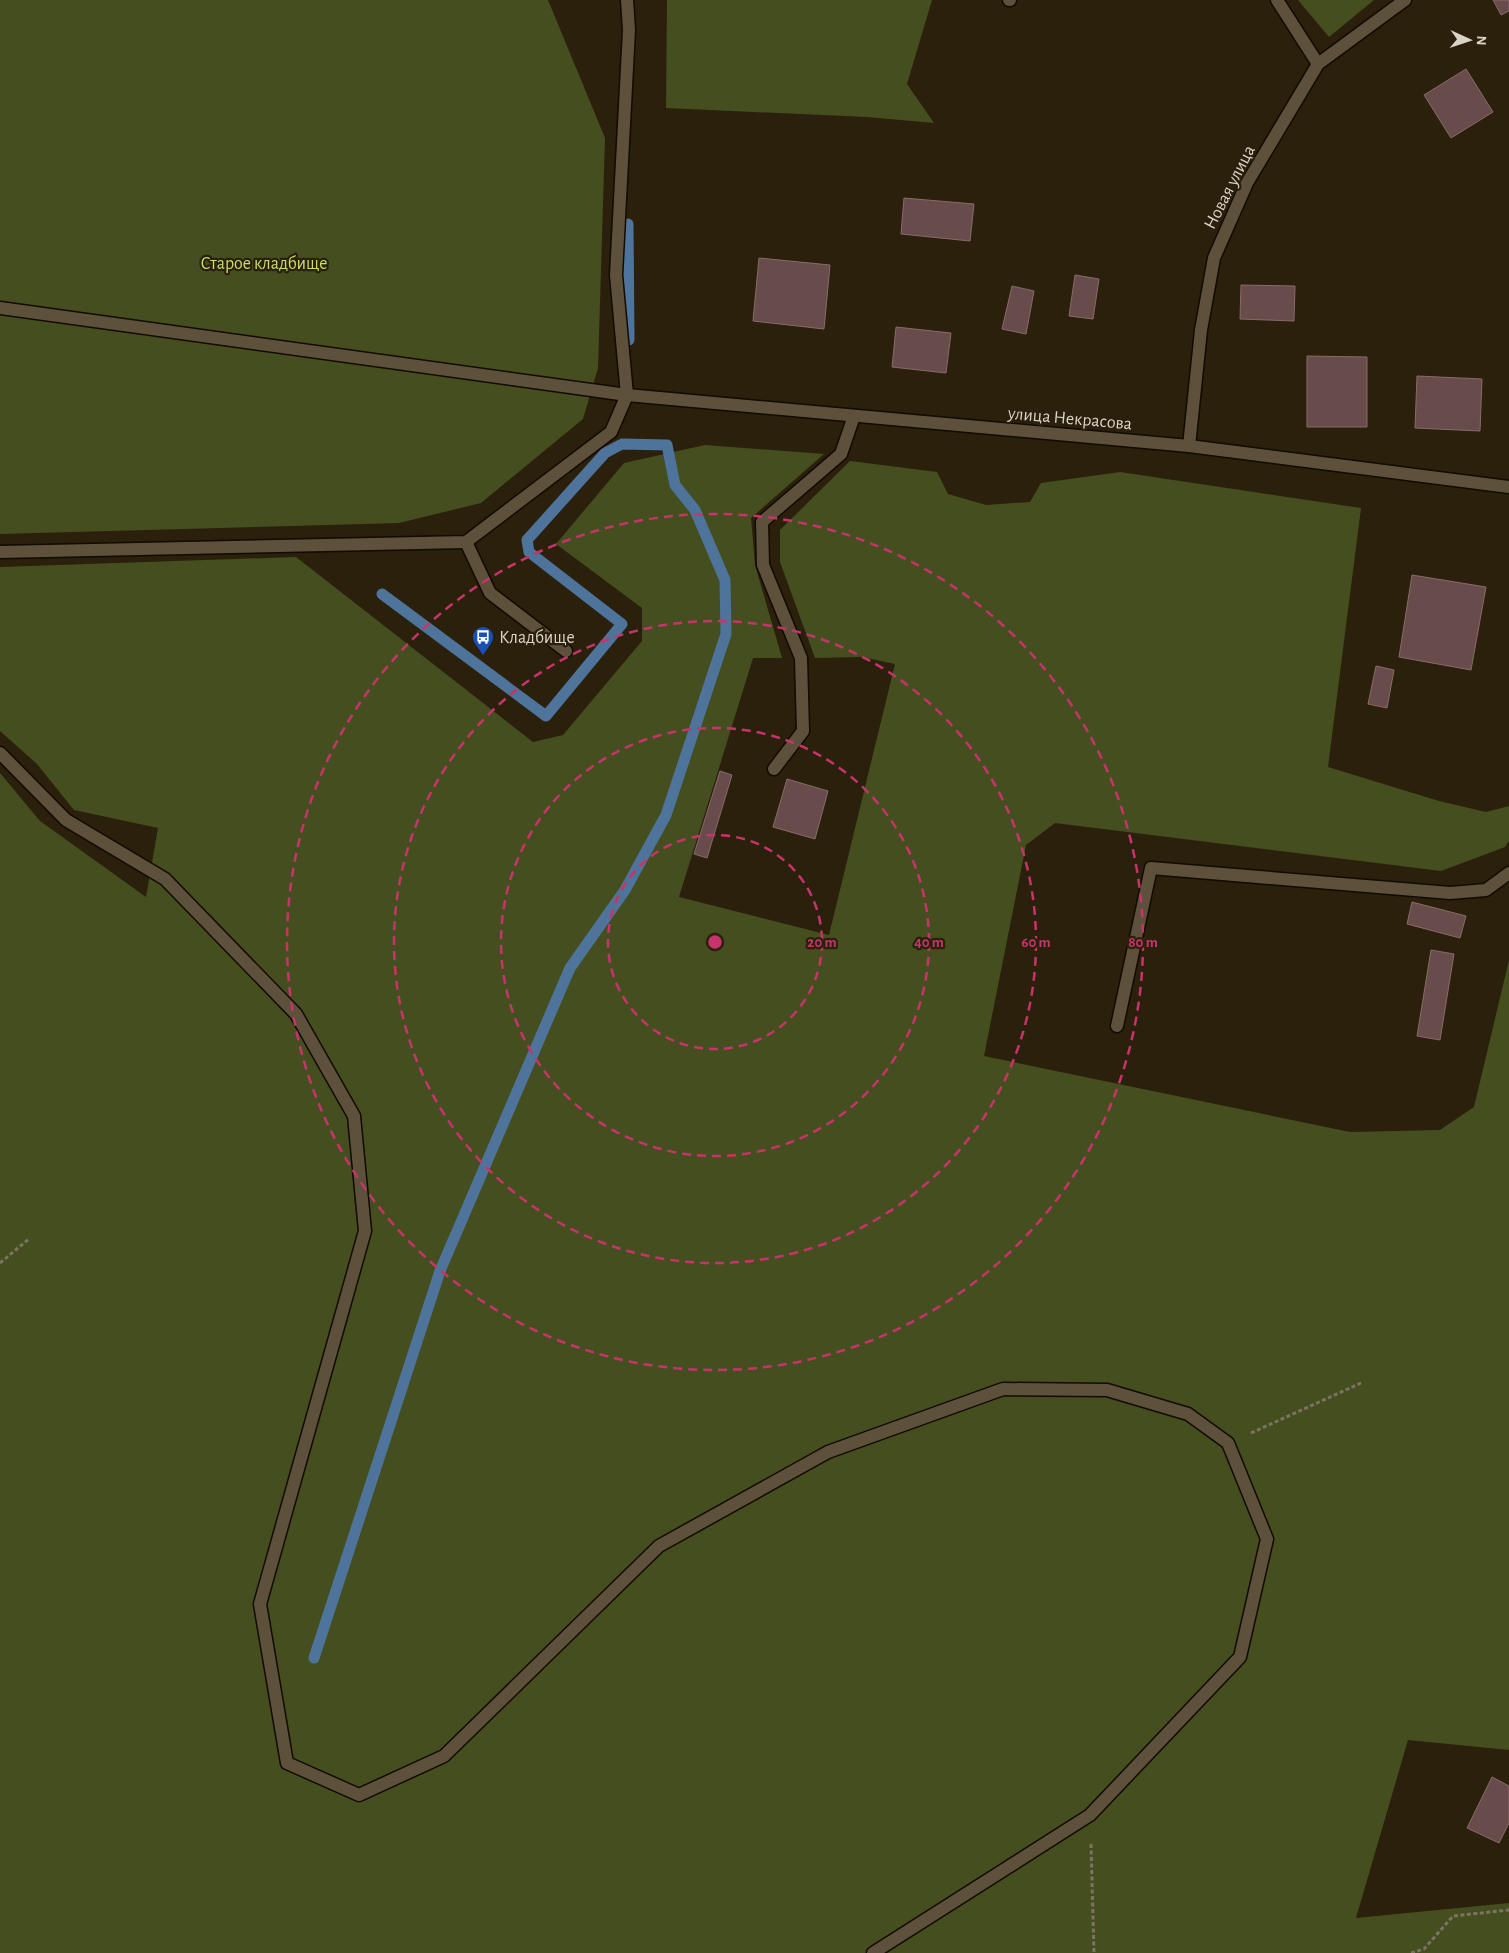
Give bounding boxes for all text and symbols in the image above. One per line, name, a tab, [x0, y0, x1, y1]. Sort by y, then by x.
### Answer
north arrow	[1444, 15, 1494, 65]
text: N	[1474, 35, 1488, 46]
street label: Новая улица	[1201, 143, 1259, 232]
park label: Старое кладбище	[201, 254, 327, 273]
street label: улица Некрасова	[1006, 405, 1133, 433]
bus stop icon: Кладбище	[471, 625, 495, 656]
place label: Кладбище	[499, 628, 575, 647]
centre of rings	[706, 933, 724, 951]
text: 20 m	[807, 935, 837, 950]
text: 40 m	[914, 935, 944, 950]
text: 60 m	[1021, 935, 1051, 950]
text: 80 m	[1128, 935, 1158, 950]

